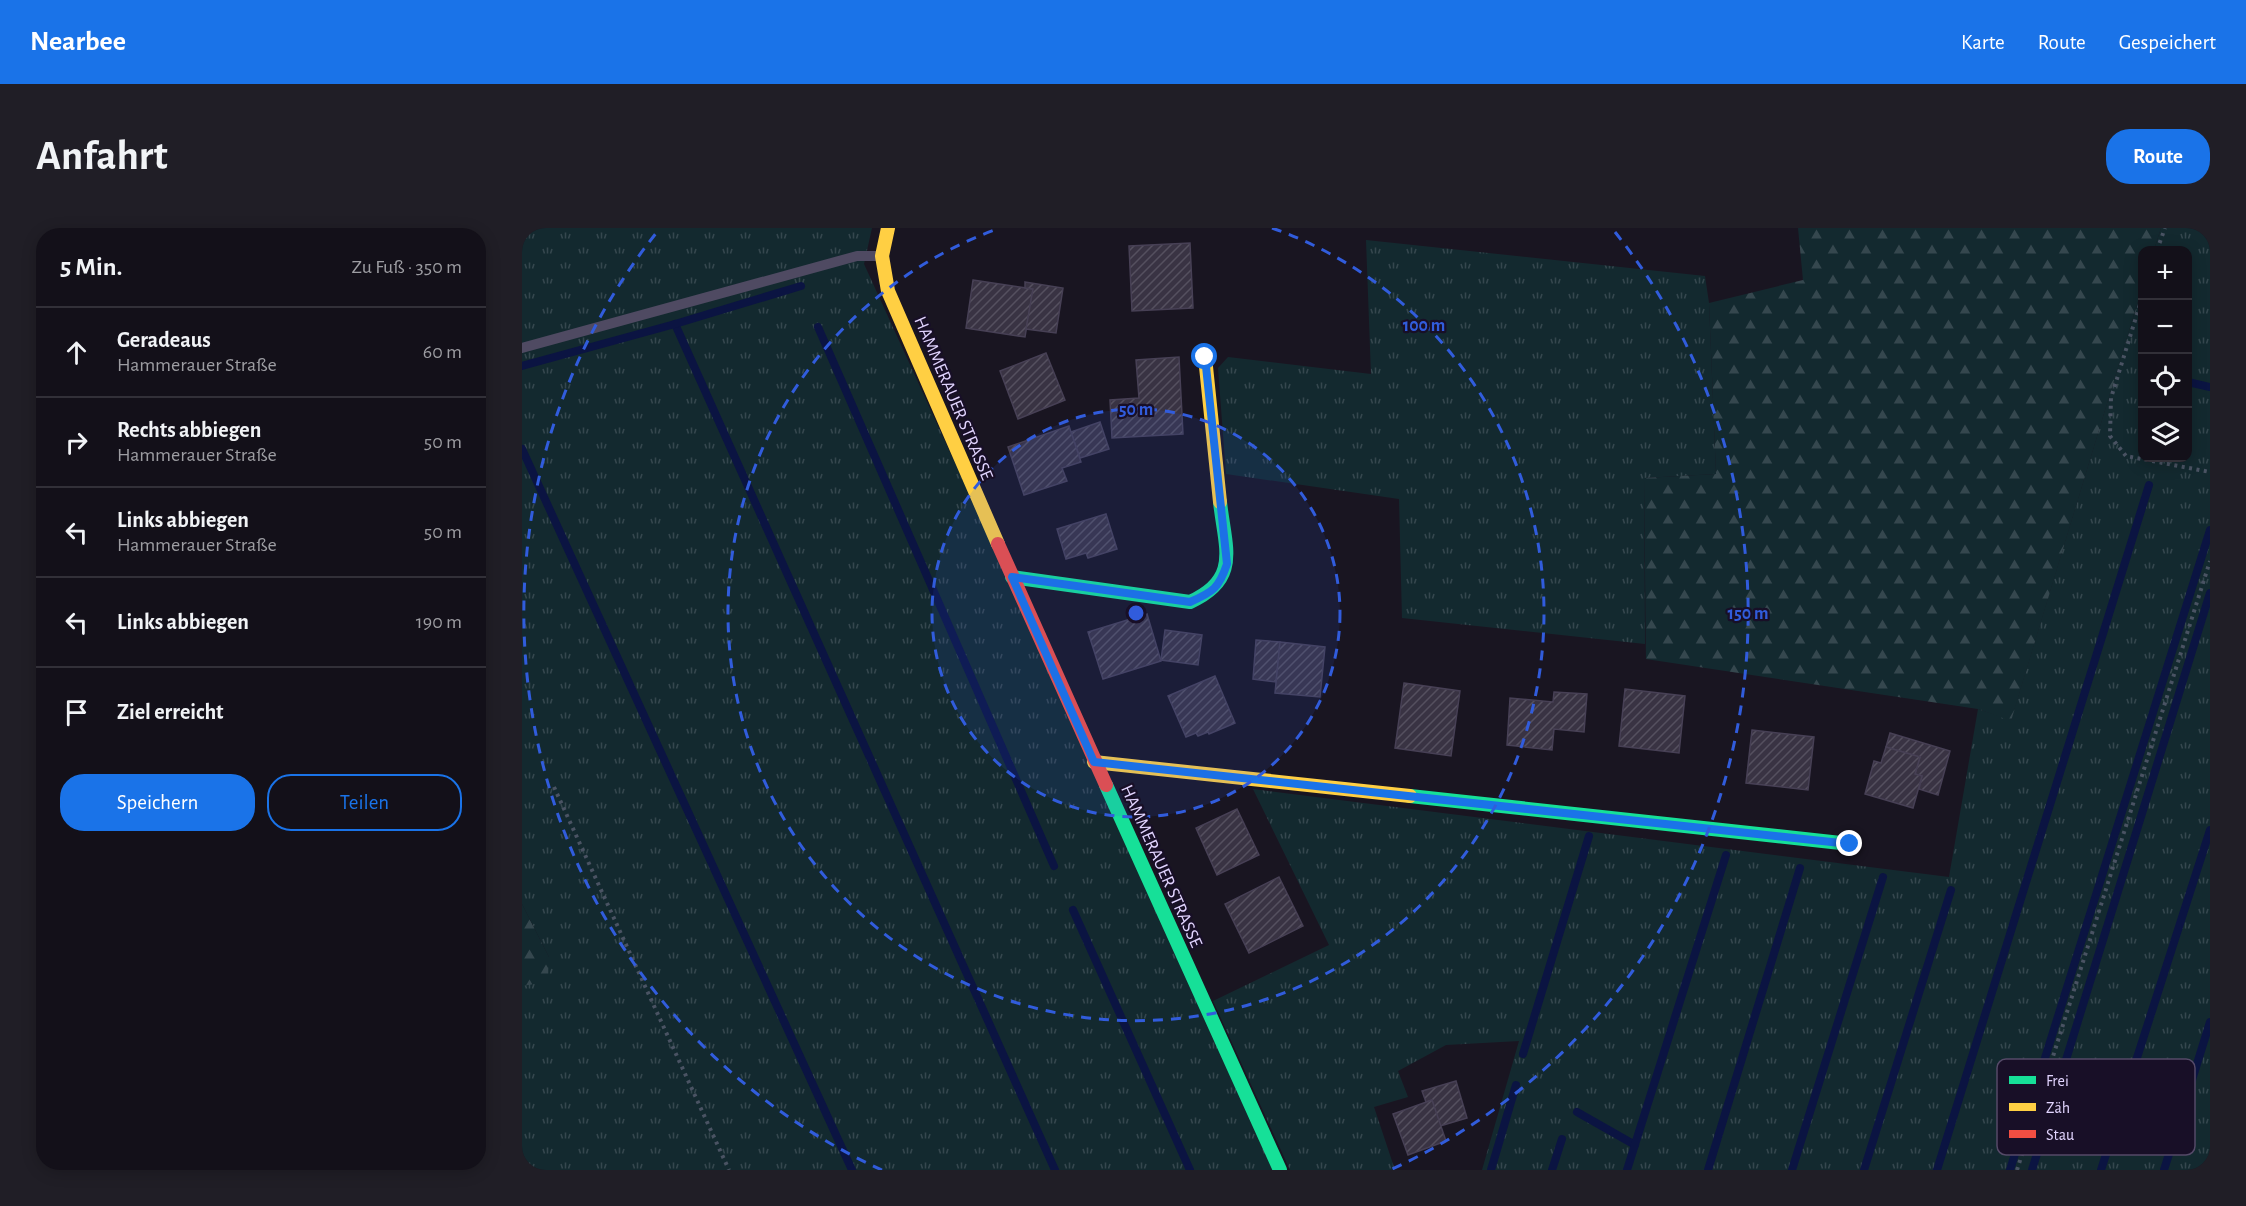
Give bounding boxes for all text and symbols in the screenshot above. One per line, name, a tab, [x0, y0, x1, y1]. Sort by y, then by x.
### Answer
text: Nearbee	[30, 28, 126, 56]
text: Karte	[1961, 32, 2005, 53]
text: Route	[2038, 32, 2086, 53]
text: Gespeichert	[2119, 32, 2216, 53]
button: Route	[2106, 129, 2210, 184]
text: Anfahrt	[36, 135, 168, 177]
map controls	[2138, 246, 2192, 462]
button: +	[2138, 246, 2192, 300]
text: 5 Min.	[60, 254, 122, 280]
text: Zu Fuß · 350 m	[352, 257, 462, 277]
button: −	[2138, 300, 2192, 354]
street label: HAMMERAUER STRASSE	[910, 314, 996, 483]
text: 100 m	[1403, 317, 1445, 335]
text: Geradeaus	[117, 329, 211, 351]
icon: ahead	[60, 336, 93, 369]
text: 60 m	[423, 342, 462, 362]
route start	[1191, 343, 1217, 369]
button: locate	[2138, 354, 2192, 408]
text: Hammerauer Straße	[117, 355, 277, 375]
text: 50 m	[1119, 401, 1153, 419]
button: layers	[2138, 408, 2192, 462]
text: Rechts abbiegen	[117, 419, 261, 441]
icon: right	[60, 426, 93, 459]
text: 50 m	[424, 432, 462, 452]
text: Hammerauer Straße	[117, 445, 277, 465]
text: Links abbiegen	[117, 509, 249, 531]
icon: left	[60, 516, 93, 549]
text: 50 m	[424, 522, 462, 542]
text: Hammerauer Straße	[117, 535, 277, 555]
centre of rings	[1126, 603, 1146, 623]
text: 150 m	[1728, 605, 1768, 623]
icon: left	[60, 606, 93, 639]
text: Links abbiegen	[117, 611, 249, 633]
text: 190 m	[416, 612, 462, 632]
icon: arrive	[60, 696, 93, 729]
text: Ziel erreicht	[117, 701, 224, 723]
button: Speichern	[60, 774, 255, 831]
button: Teilen	[267, 774, 462, 831]
street label: HAMMERAUER STRASSE	[1117, 782, 1205, 951]
route end	[1836, 830, 1862, 856]
legend	[1997, 1059, 2195, 1155]
text: Frei	[2046, 1073, 2069, 1089]
text: Zäh	[2046, 1100, 2070, 1116]
text: Stau	[2046, 1127, 2074, 1143]

